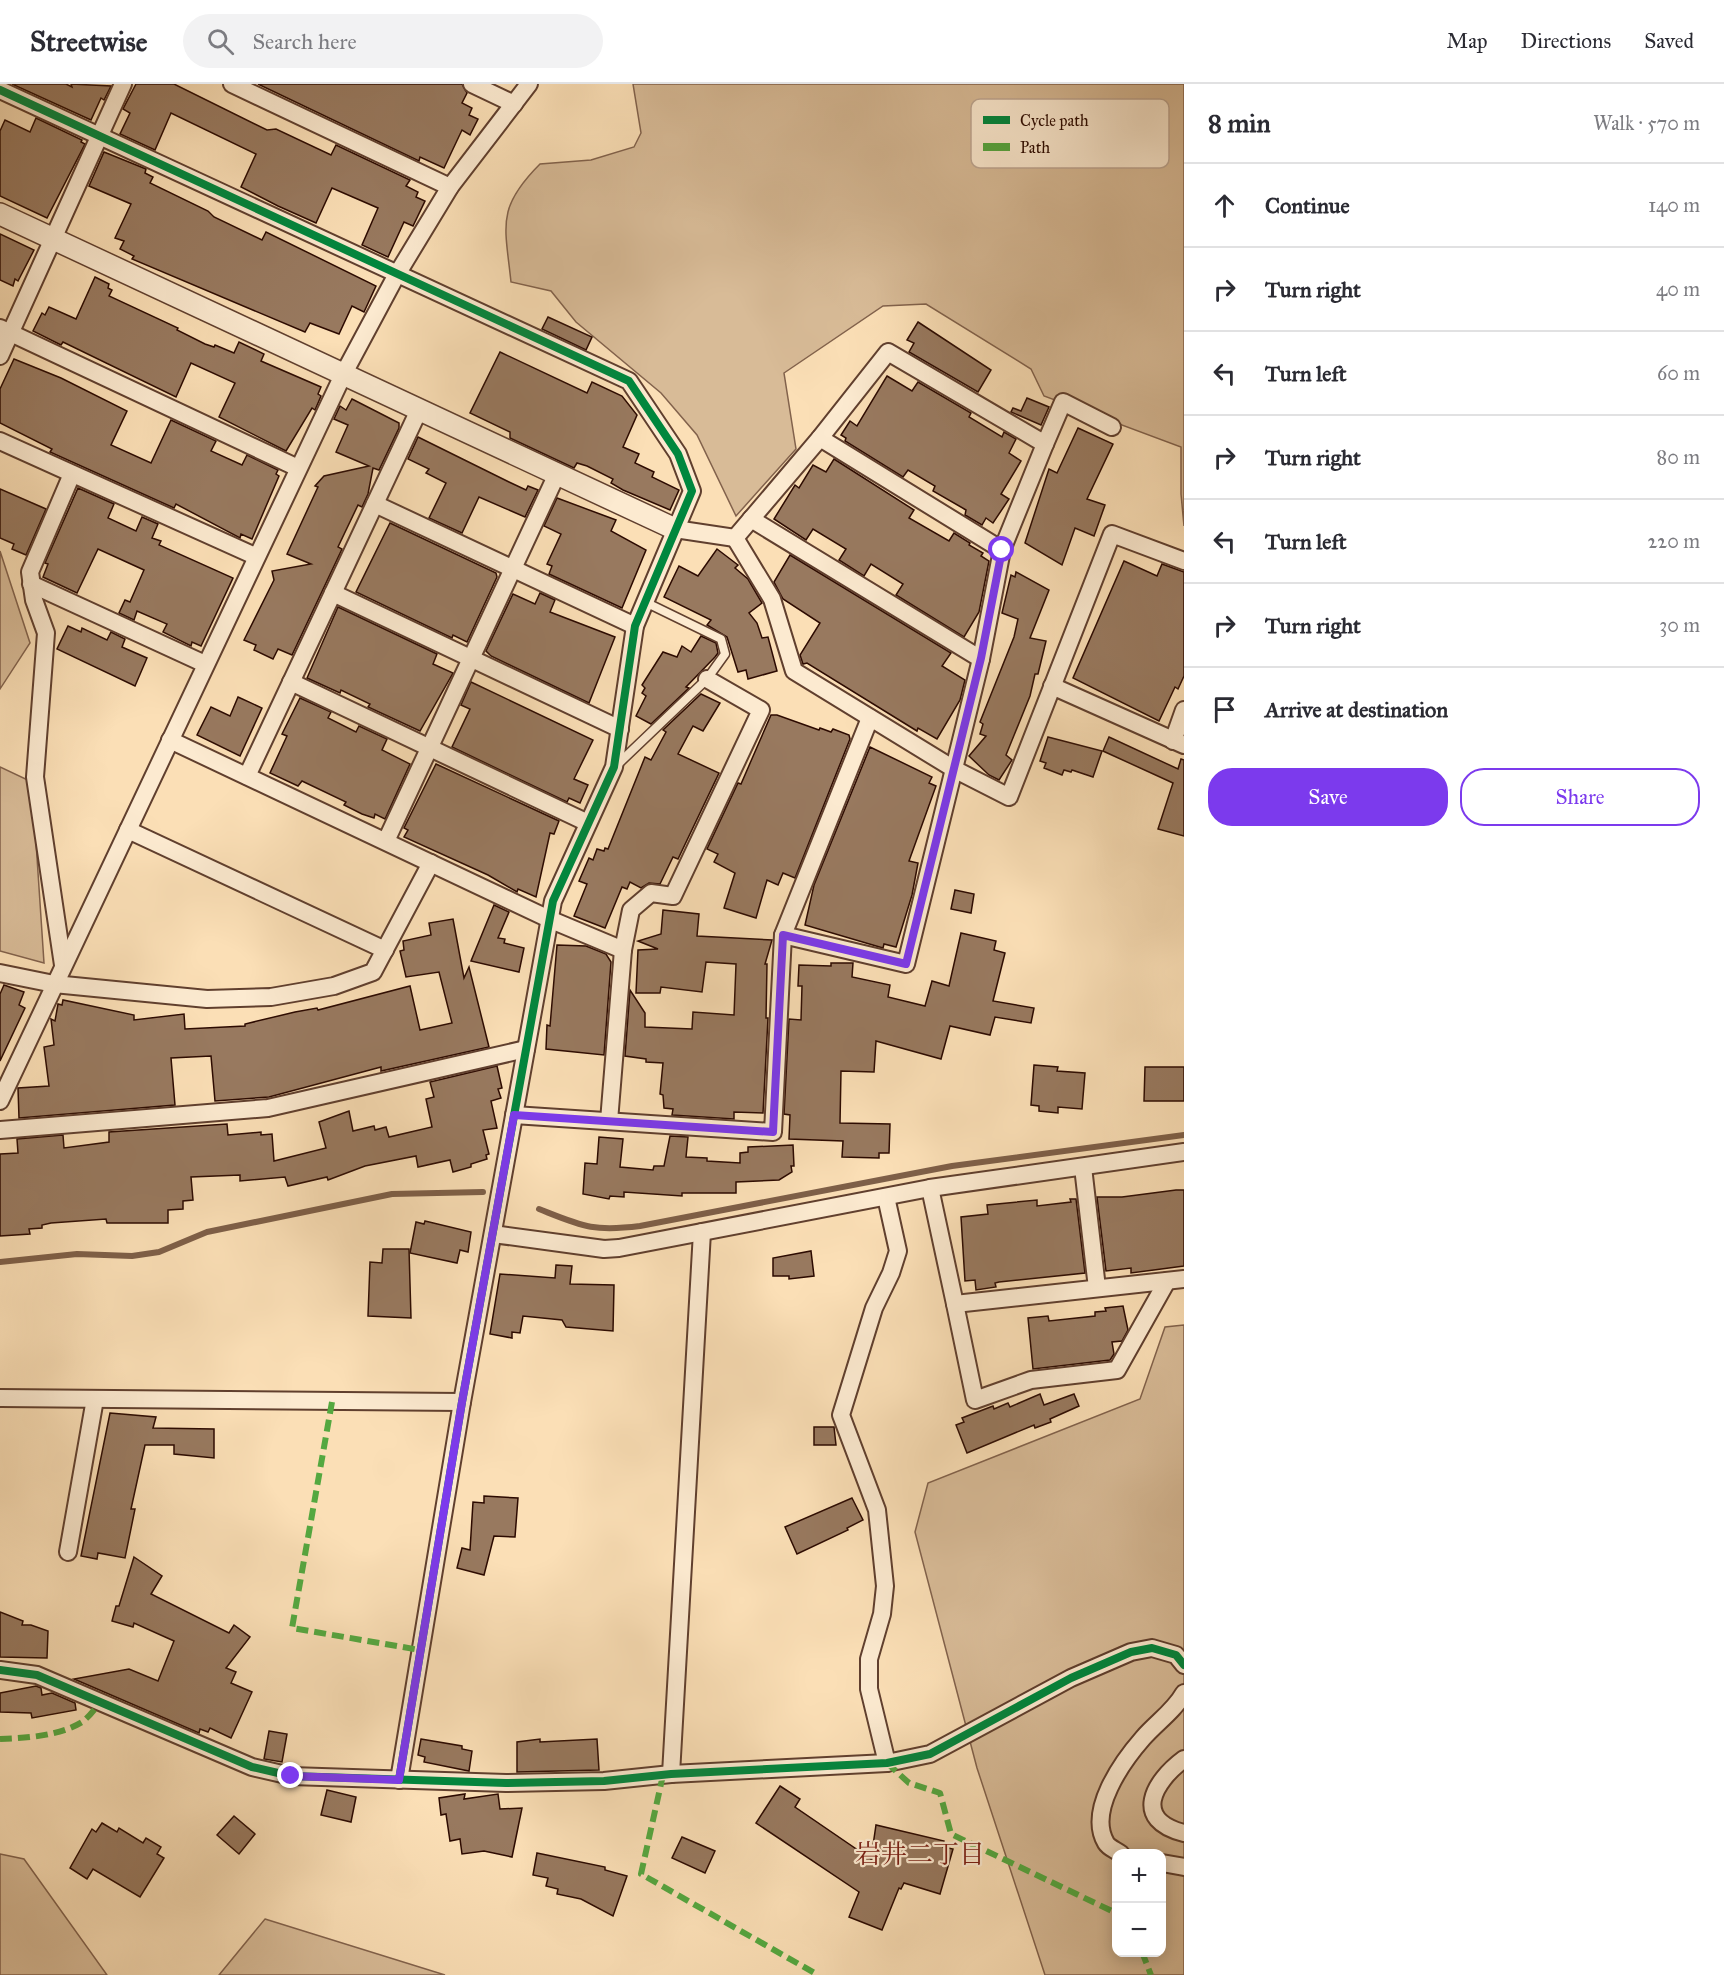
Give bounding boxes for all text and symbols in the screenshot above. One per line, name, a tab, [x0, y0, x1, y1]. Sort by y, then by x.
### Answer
search box	[183, 14, 603, 68]
text: Streetwise	[30, 24, 147, 59]
icon: search	[204, 25, 237, 58]
text: Search here	[252, 28, 357, 55]
text: Map	[1447, 28, 1488, 54]
text: Directions	[1521, 28, 1611, 54]
text: Saved	[1644, 28, 1694, 54]
legend	[971, 99, 1169, 168]
text: 8 min	[1208, 107, 1271, 139]
text: Cycle path	[1020, 111, 1089, 130]
text: Walk · 570 m	[1593, 111, 1700, 135]
text: Path	[1020, 138, 1050, 157]
icon: ahead	[1208, 189, 1241, 222]
text: Continue	[1265, 192, 1350, 219]
text: 140 m	[1648, 193, 1700, 217]
icon: right	[1208, 273, 1241, 306]
text: Turn right	[1265, 276, 1361, 303]
text: 40 m	[1656, 277, 1700, 301]
icon: left	[1208, 357, 1241, 390]
text: Turn left	[1265, 360, 1347, 387]
text: 60 m	[1657, 361, 1700, 385]
icon: right	[1208, 441, 1241, 474]
text: Turn right	[1265, 444, 1361, 471]
text: 80 m	[1657, 445, 1700, 469]
icon: left	[1208, 525, 1241, 558]
text: Turn left	[1265, 528, 1347, 555]
text: 220 m	[1648, 529, 1700, 553]
route start	[988, 536, 1014, 562]
icon: right	[1208, 609, 1241, 642]
text: Turn right	[1265, 612, 1361, 639]
text: 30 m	[1659, 613, 1700, 637]
icon: arrive	[1208, 693, 1241, 726]
text: Arrive at destination	[1265, 696, 1448, 723]
button: Save	[1208, 768, 1448, 826]
button: Share	[1460, 768, 1700, 826]
route end	[277, 1762, 303, 1788]
district label: 岩井二丁目	[855, 1838, 985, 1870]
map controls	[1112, 1849, 1166, 1957]
button: +	[1112, 1849, 1166, 1903]
button: −	[1112, 1903, 1166, 1957]

